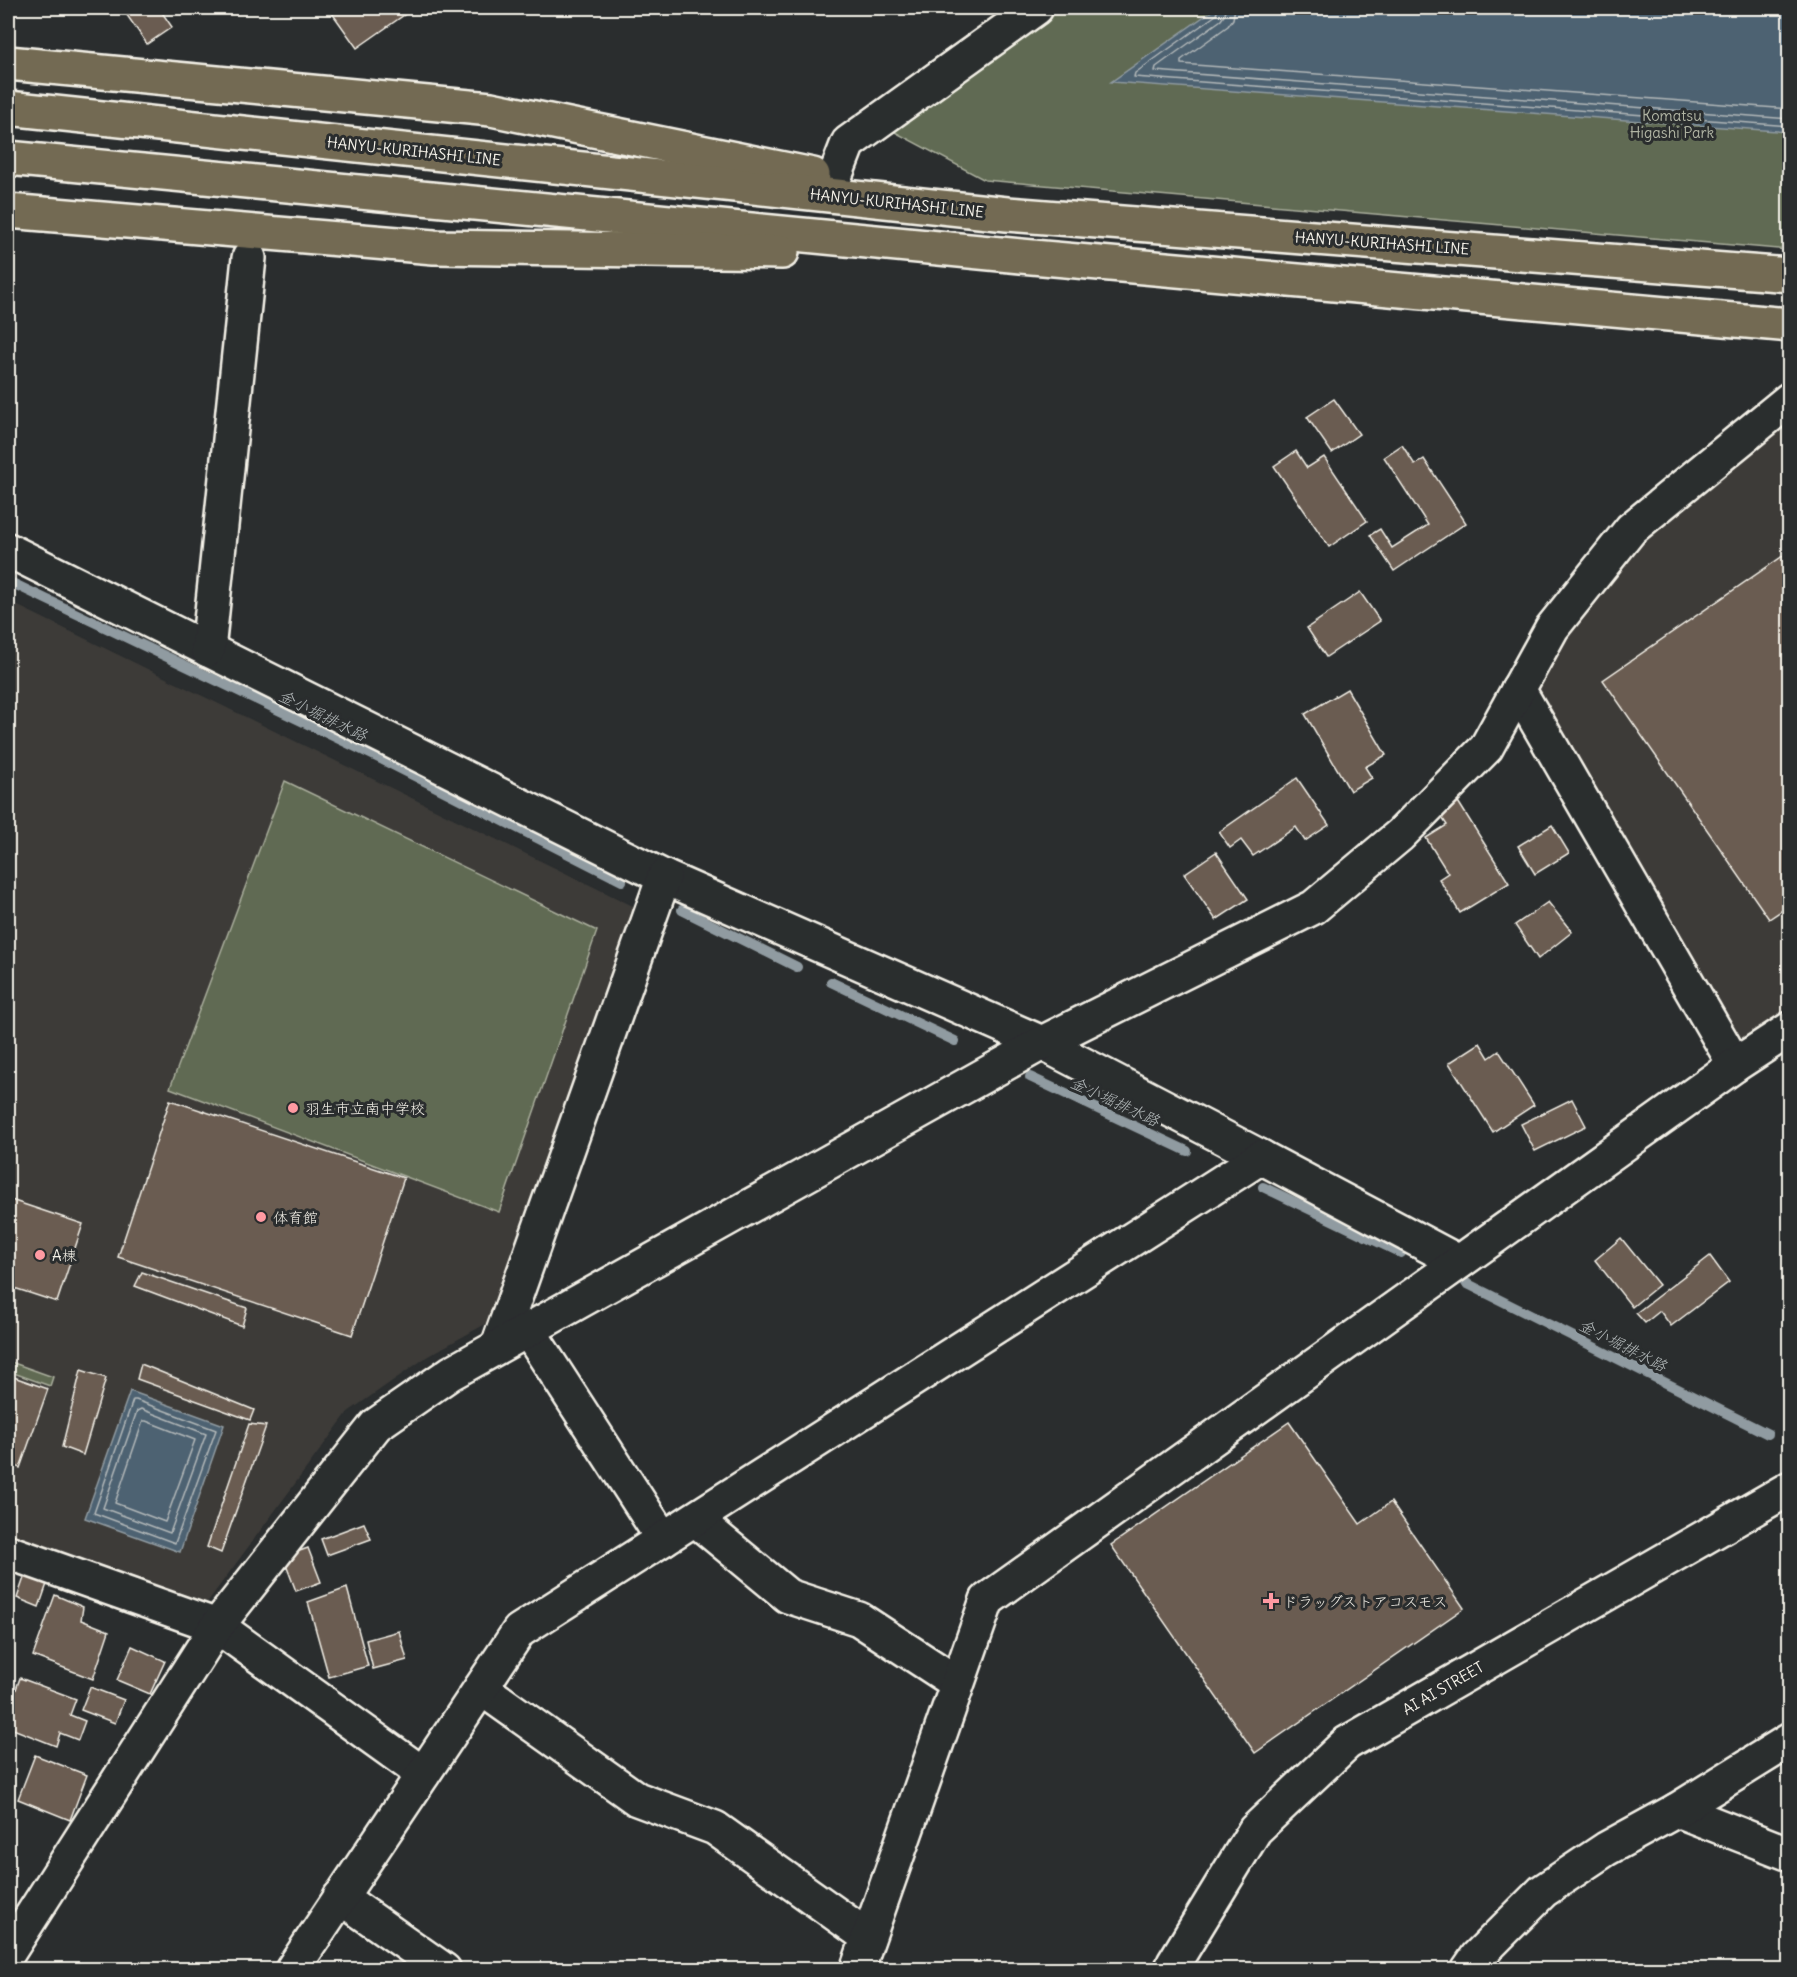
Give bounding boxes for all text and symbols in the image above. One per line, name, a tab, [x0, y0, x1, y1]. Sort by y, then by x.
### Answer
park label: Komatsu Higashi Park	[1630, 106, 1715, 142]
street label: HANYU-KURIHASHI LINE	[326, 132, 502, 170]
street label: HANYU-KURIHASHI LINE	[809, 184, 985, 222]
street label: HANYU-KURIHASHI LINE	[1294, 227, 1470, 259]
water label: 金小堀排水路	[275, 685, 371, 745]
water label: 金小堀排水路	[1067, 1072, 1164, 1131]
place label: 羽生市立南中学校	[305, 1099, 425, 1118]
marker: 羽生市立南中学校	[286, 1101, 300, 1115]
place label: 体育館	[273, 1208, 318, 1227]
marker: 体育館	[254, 1210, 268, 1224]
place label: A棟	[52, 1246, 77, 1265]
marker: A棟	[33, 1248, 47, 1262]
water label: 金小堀排水路	[1576, 1314, 1671, 1376]
place label: ドラッグストアコスモス	[1283, 1592, 1447, 1611]
marker: ドラッグストアコスモス	[1264, 1594, 1278, 1608]
street label: AI AI STREET	[1399, 1657, 1487, 1719]

